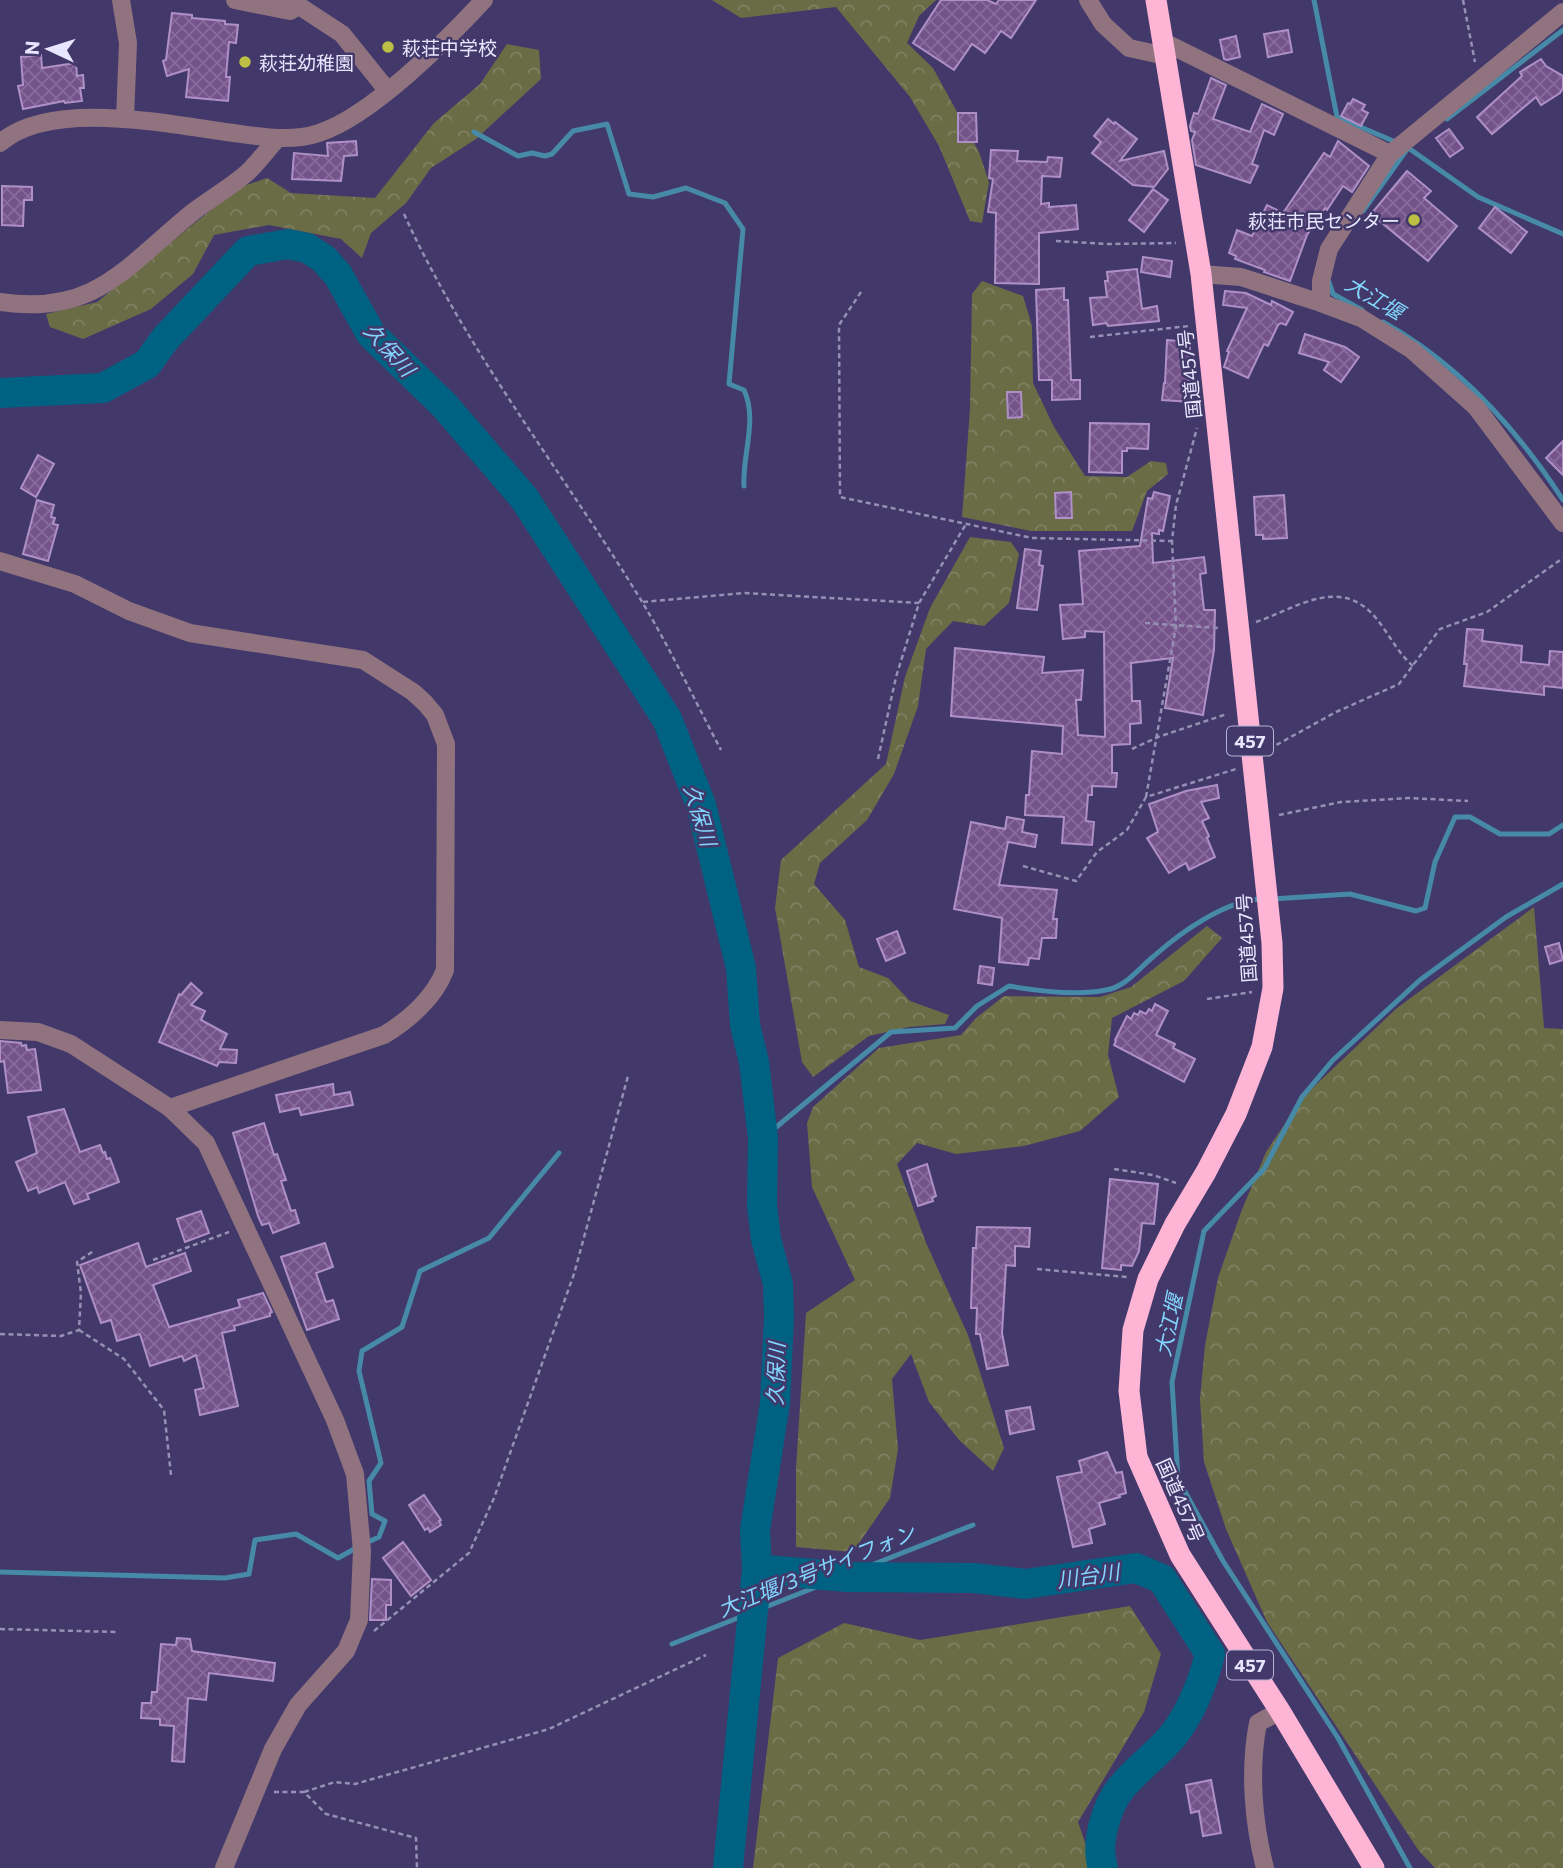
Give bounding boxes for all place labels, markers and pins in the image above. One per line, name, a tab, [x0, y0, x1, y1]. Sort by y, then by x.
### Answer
place label: 萩荘中学校	[402, 36, 497, 59]
marker: 萩荘中学校	[380, 39, 396, 55]
place label: 萩荘幼稚園	[259, 51, 354, 74]
marker: 萩荘幼稚園	[237, 54, 253, 70]
place label: 萩荘市民センター	[1248, 209, 1400, 232]
marker: 萩荘市民センター	[1406, 212, 1422, 228]

